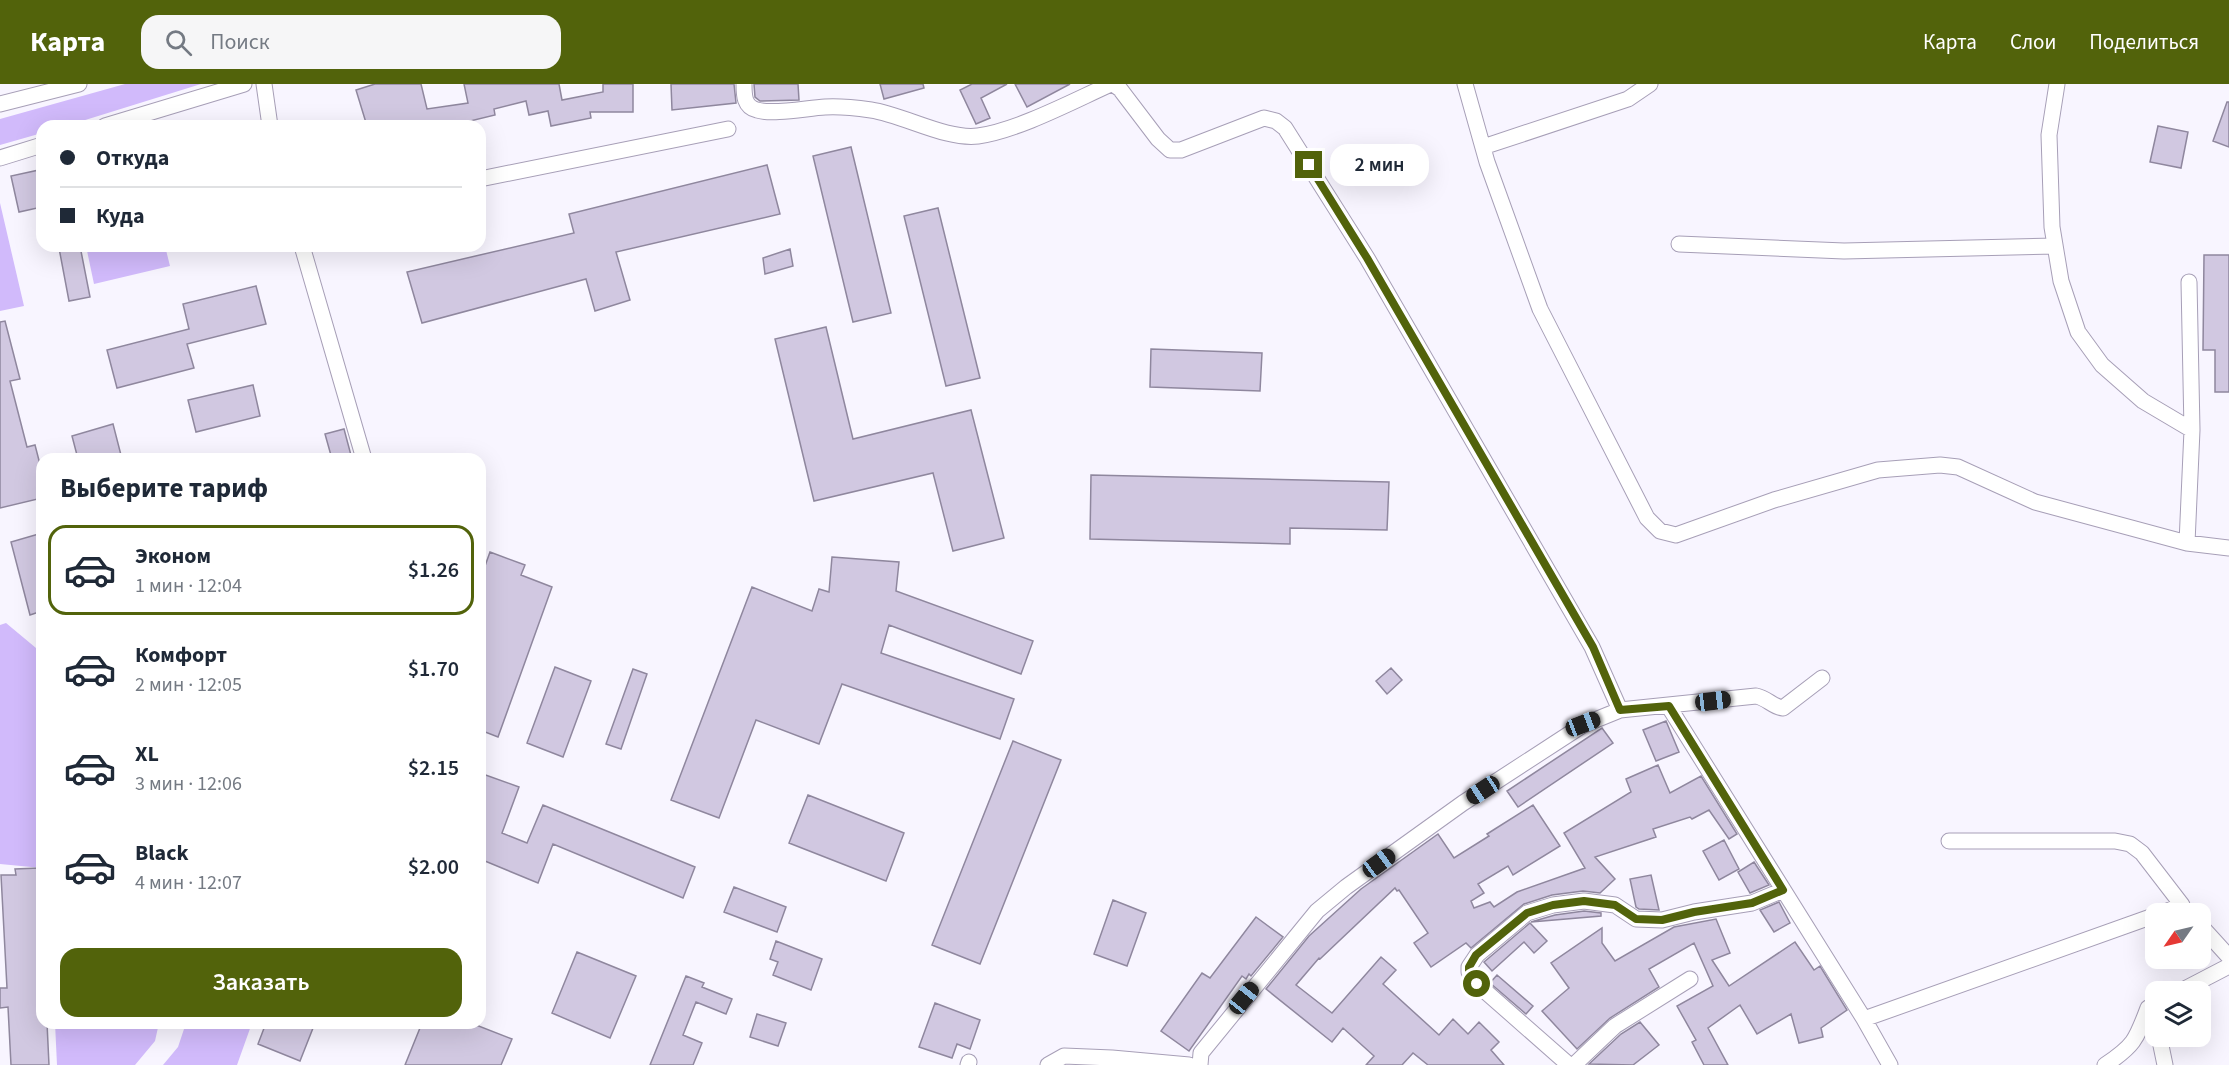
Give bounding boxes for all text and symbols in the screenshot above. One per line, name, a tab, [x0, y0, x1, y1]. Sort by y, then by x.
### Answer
search box	[141, 15, 561, 69]
text: Карта	[30, 22, 105, 62]
icon: search	[162, 26, 195, 59]
text: Поиск	[210, 26, 270, 58]
text: Карта	[1923, 27, 1977, 57]
text: Слои	[2010, 27, 2056, 57]
text: Поделиться	[2089, 27, 2199, 57]
text: Откуда	[96, 142, 169, 174]
callout: 2 мин	[1330, 144, 1429, 186]
route end	[1295, 151, 1322, 178]
text: 2 мин	[1354, 151, 1405, 179]
text: Куда	[96, 200, 145, 232]
text: Выберите тариф	[60, 469, 268, 508]
text: Эконом	[135, 540, 211, 572]
icon: car	[63, 543, 117, 597]
text: $1.26	[408, 554, 459, 586]
text: 1 мин · 12:04	[135, 572, 242, 600]
text: Комфорт	[135, 639, 227, 671]
icon: car	[63, 642, 117, 696]
text: $1.70	[408, 653, 459, 685]
text: 2 мин · 12:05	[135, 671, 242, 699]
car	[1694, 690, 1732, 712]
car	[1563, 709, 1603, 739]
text: XL	[135, 738, 159, 770]
icon: car	[63, 741, 117, 795]
text: $2.15	[408, 752, 459, 784]
text: 3 мин · 12:06	[135, 770, 242, 798]
car	[1463, 773, 1503, 807]
text: Black	[135, 837, 189, 869]
icon: car	[63, 840, 117, 894]
car	[1359, 845, 1399, 881]
text: $2.00	[408, 851, 459, 883]
text: 4 мин · 12:07	[135, 869, 242, 897]
north arrow	[2145, 903, 2211, 969]
map controls	[2145, 903, 2211, 1047]
button: Заказать	[60, 948, 462, 1017]
route start	[1463, 970, 1490, 997]
car	[1226, 978, 1262, 1018]
button: layers	[2145, 981, 2211, 1047]

